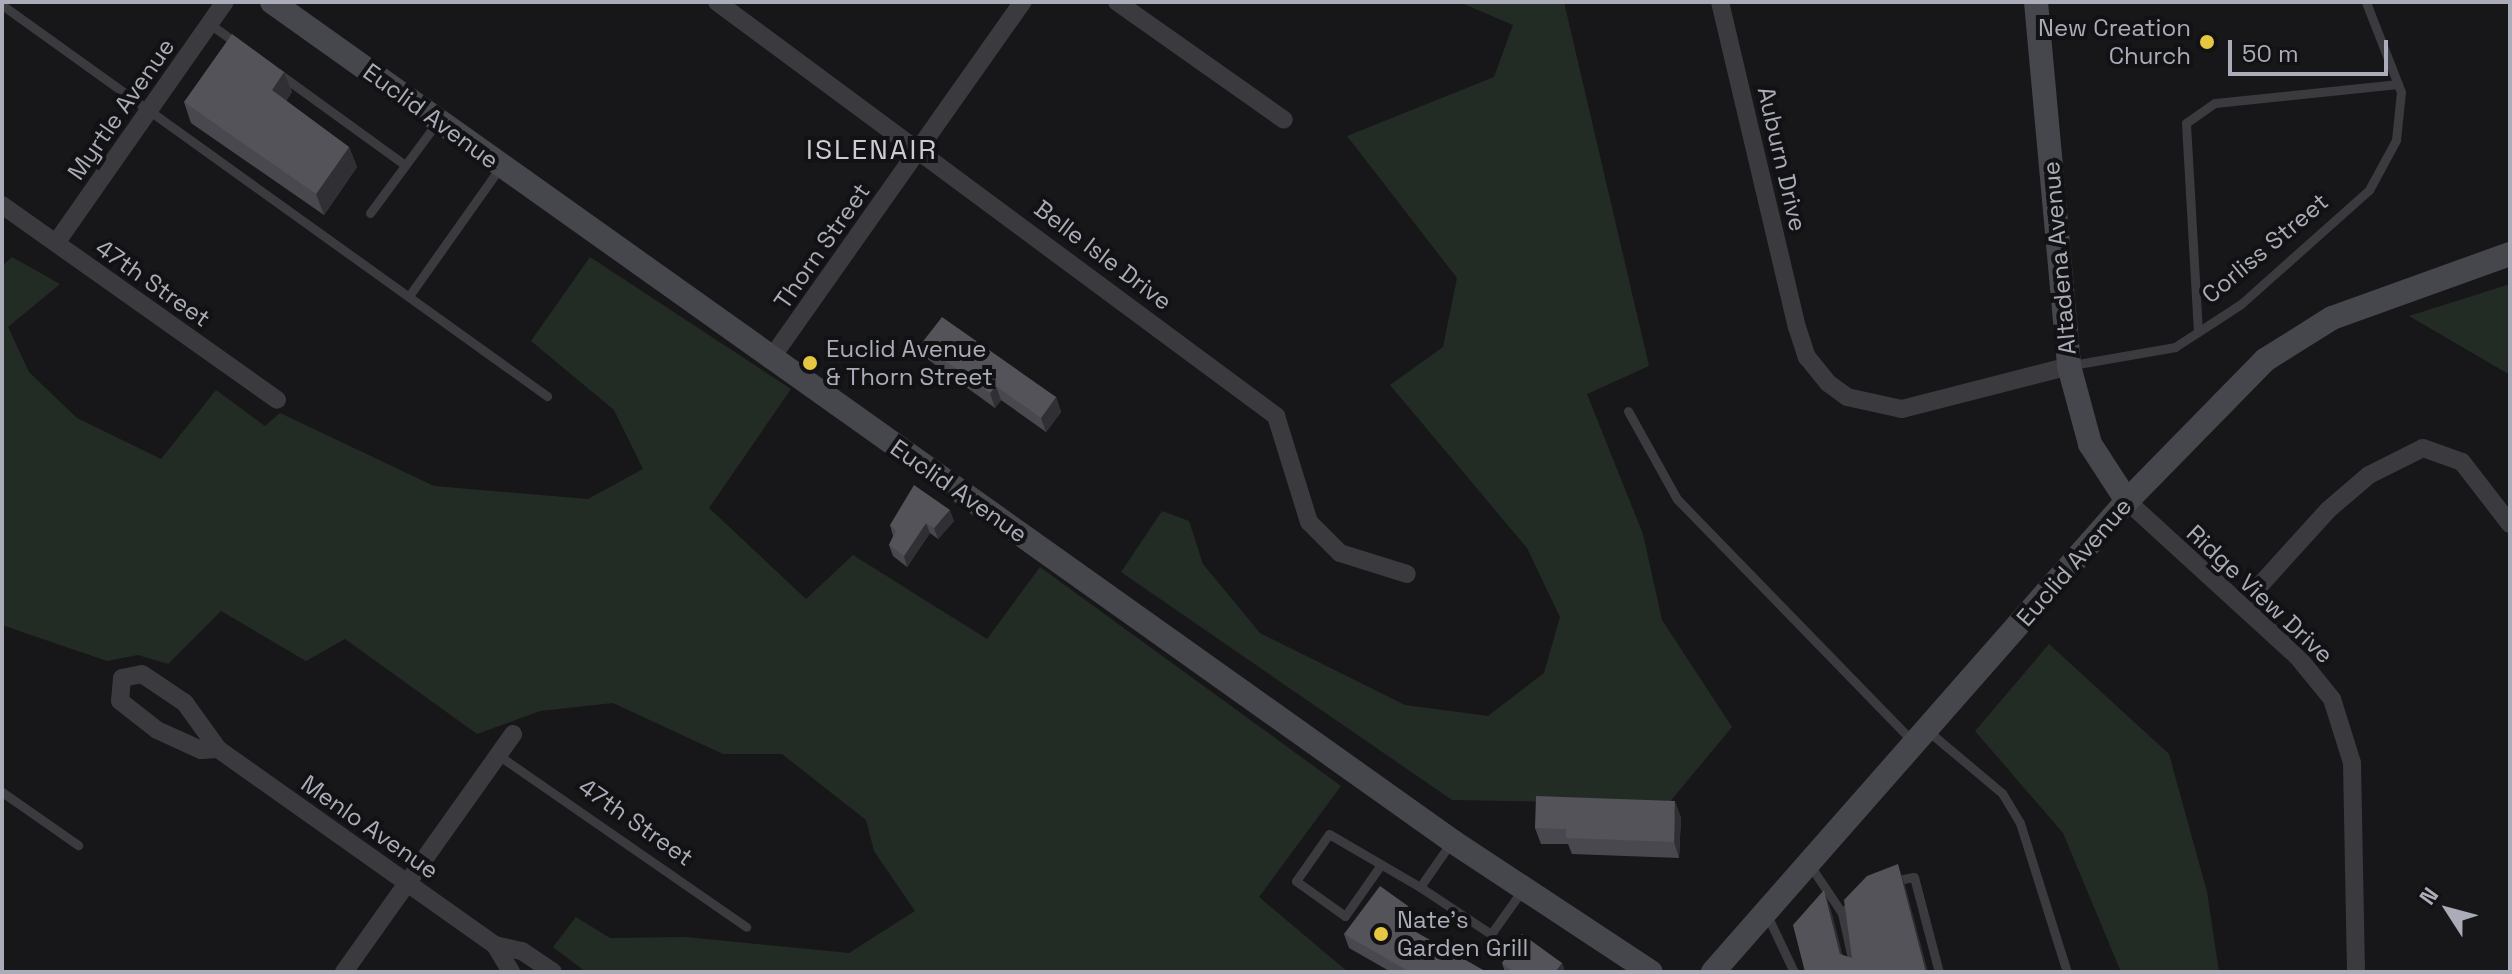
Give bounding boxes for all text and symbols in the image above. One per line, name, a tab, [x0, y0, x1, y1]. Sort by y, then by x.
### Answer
place label: New Creation Church	[2038, 14, 2191, 70]
scale bar	[2232, 24, 2392, 74]
street label: Myrtle Avenue	[61, 33, 181, 185]
marker: New Creation Church	[2198, 33, 2216, 51]
text: 50 m	[2242, 38, 2299, 69]
street label: Euclid Avenue	[358, 57, 504, 175]
street label: Auburn Drive	[1751, 84, 1813, 234]
district label: ISLENAIR	[806, 132, 938, 166]
street label: Altadena Avenue	[2036, 160, 2082, 356]
street label: Thorn Street	[768, 178, 876, 314]
street label: Corliss Street	[2196, 187, 2334, 309]
street label: Belle Isle Drive	[1029, 194, 1177, 316]
street label: 47th Street	[90, 233, 216, 333]
place label: Euclid Avenue & Thorn Street	[826, 335, 994, 391]
marker: Euclid Avenue & Thorn Street	[801, 354, 819, 372]
street label: Euclid Avenue	[885, 433, 1033, 549]
street label: Euclid Avenue	[2010, 492, 2138, 632]
street label: Ridge View Drive	[2181, 519, 2339, 669]
street label: Menlo Avenue	[296, 769, 444, 885]
street label: 47th Street	[573, 772, 699, 872]
north arrow	[2408, 870, 2488, 950]
text: N	[2413, 882, 2444, 910]
place label: Nate's Garden Grill	[1397, 906, 1528, 962]
marker: Nate's Garden Grill	[1372, 925, 1390, 943]

